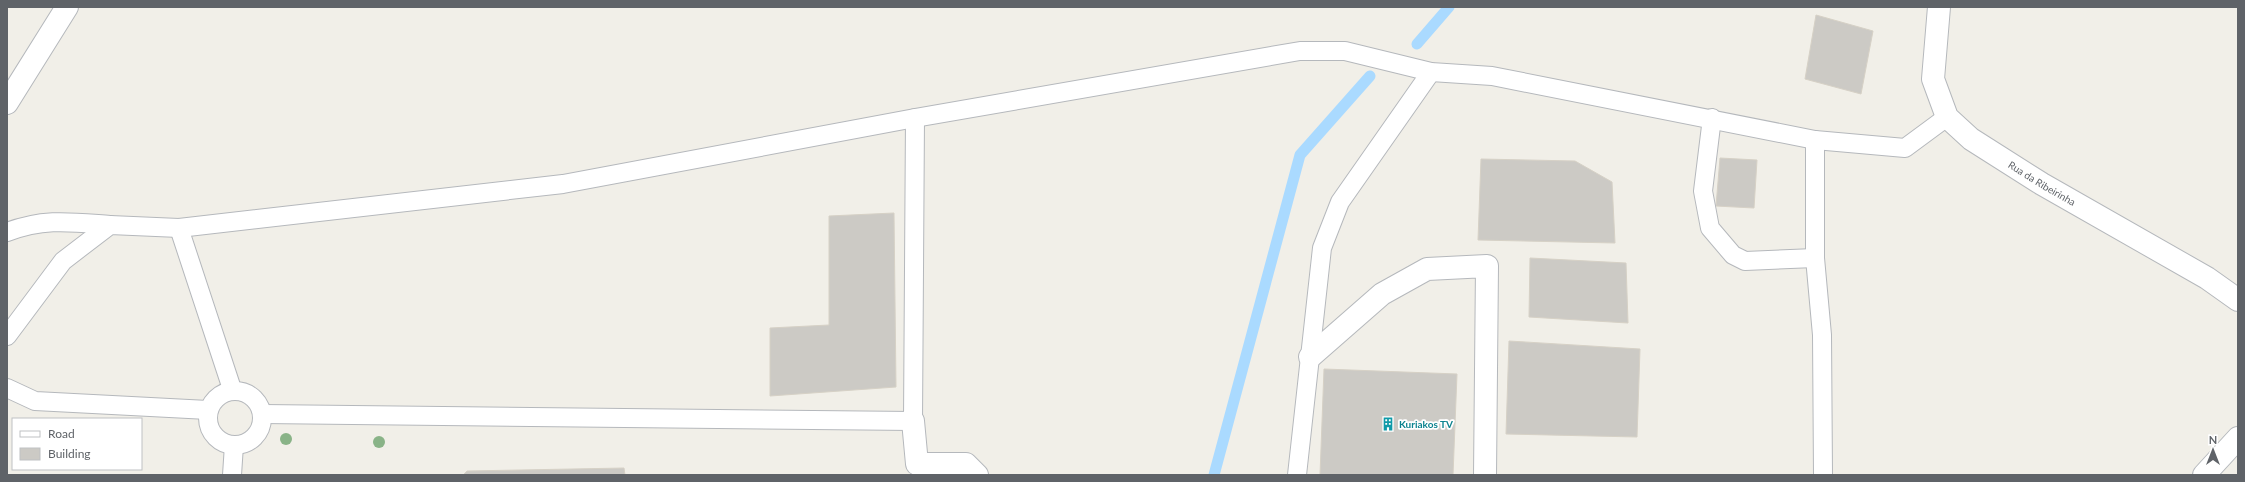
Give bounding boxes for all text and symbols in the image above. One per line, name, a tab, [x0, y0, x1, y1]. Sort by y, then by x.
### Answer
street label: Rua da Ribeirinha	[2006, 158, 2078, 208]
building icon: Kuriakos TV	[1380, 416, 1396, 432]
legend	[12, 418, 142, 470]
place label: Kuriakos TV	[1399, 418, 1453, 430]
text: Road	[48, 426, 75, 441]
north arrow	[2193, 430, 2233, 470]
text: N	[2209, 433, 2217, 446]
text: Building	[48, 446, 91, 461]

